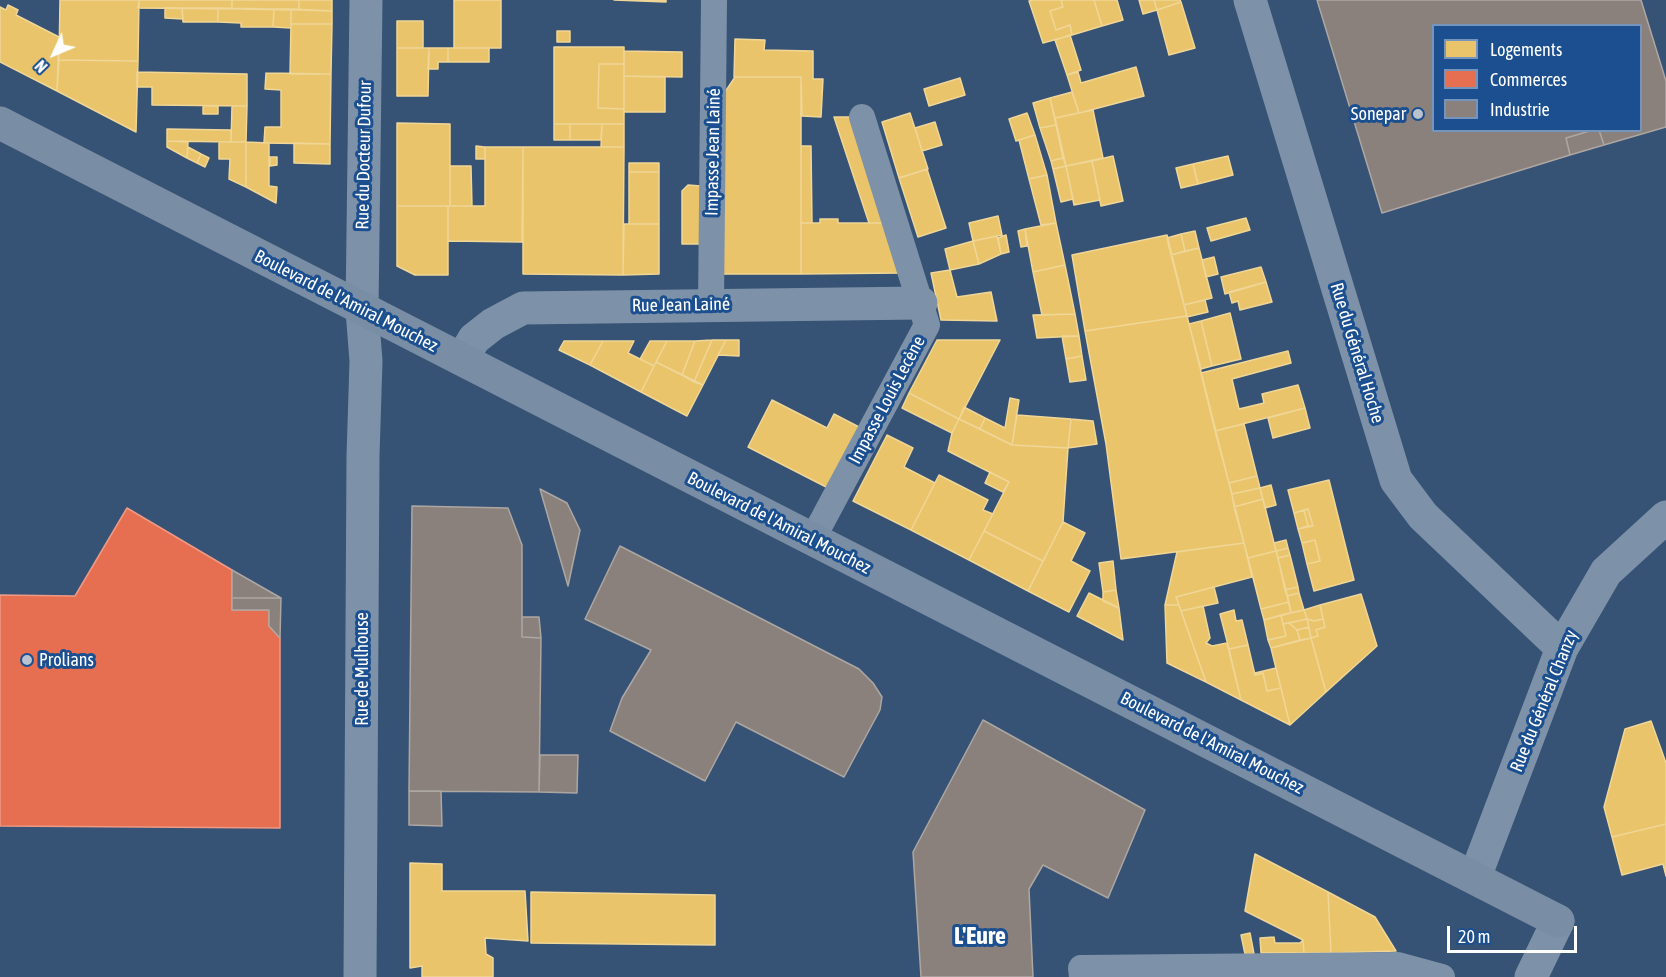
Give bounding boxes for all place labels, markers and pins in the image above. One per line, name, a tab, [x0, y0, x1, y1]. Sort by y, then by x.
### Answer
place label: Sonepar	[1351, 103, 1406, 125]
marker: Sonepar	[1411, 107, 1425, 121]
place label: Prolians	[39, 649, 94, 671]
marker: Prolians	[20, 653, 34, 667]

